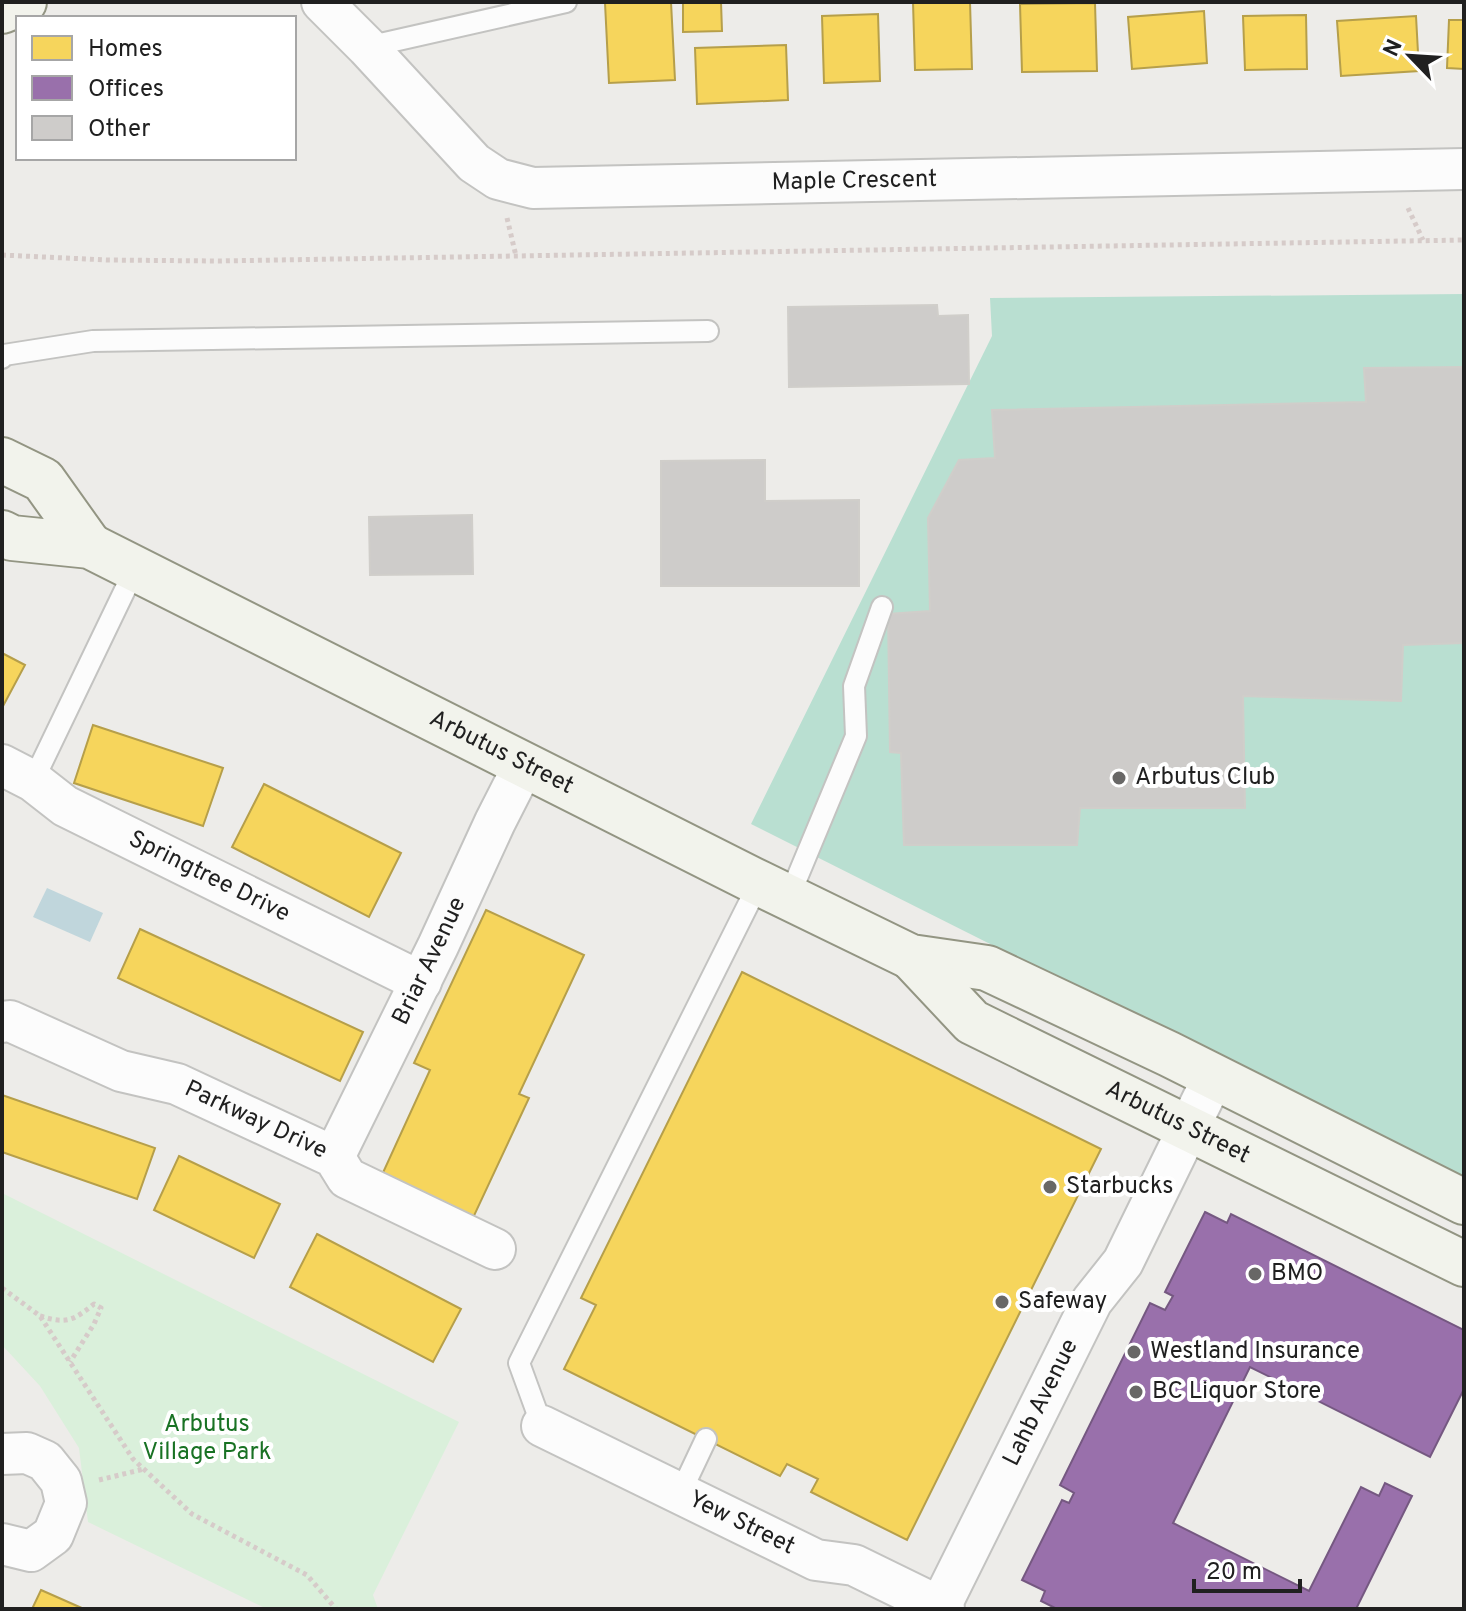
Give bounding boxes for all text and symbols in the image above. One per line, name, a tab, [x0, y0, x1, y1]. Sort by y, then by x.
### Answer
legend	[16, 16, 296, 160]
north arrow	[1370, 16, 1450, 96]
text: Homes	[88, 35, 163, 65]
text: N	[1379, 36, 1410, 61]
text: Offices	[88, 75, 164, 105]
text: Other	[88, 115, 150, 145]
street label: Maple Crescent	[771, 165, 938, 198]
street label: Arbutus Street	[424, 704, 578, 802]
place label: Arbutus Club	[1135, 763, 1275, 793]
marker: Arbutus Club	[1110, 769, 1128, 787]
street label: Springtree Drive	[123, 825, 295, 930]
street label: Briar Avenue	[386, 893, 473, 1030]
street label: Parkway Drive	[180, 1075, 332, 1167]
street label: Arbutus Street	[1100, 1075, 1255, 1171]
place label: Starbucks	[1066, 1172, 1174, 1202]
marker: Starbucks	[1041, 1178, 1059, 1196]
place label: BMO	[1271, 1259, 1323, 1289]
marker: BMO	[1246, 1265, 1264, 1283]
place label: Safeway	[1018, 1287, 1107, 1317]
marker: Safeway	[993, 1293, 1011, 1311]
street label: Lahb Avenue	[997, 1334, 1086, 1471]
place label: Westland Insurance	[1150, 1337, 1360, 1367]
marker: Westland Insurance	[1125, 1343, 1143, 1361]
place label: BC Liquor Store	[1152, 1377, 1321, 1407]
marker: BC Liquor Store	[1127, 1383, 1145, 1401]
park label: Arbutus Village Park	[143, 1410, 271, 1468]
street label: Yew Street	[683, 1485, 800, 1562]
scale bar	[1194, 1543, 1300, 1593]
text: 20 m	[1206, 1558, 1262, 1588]

